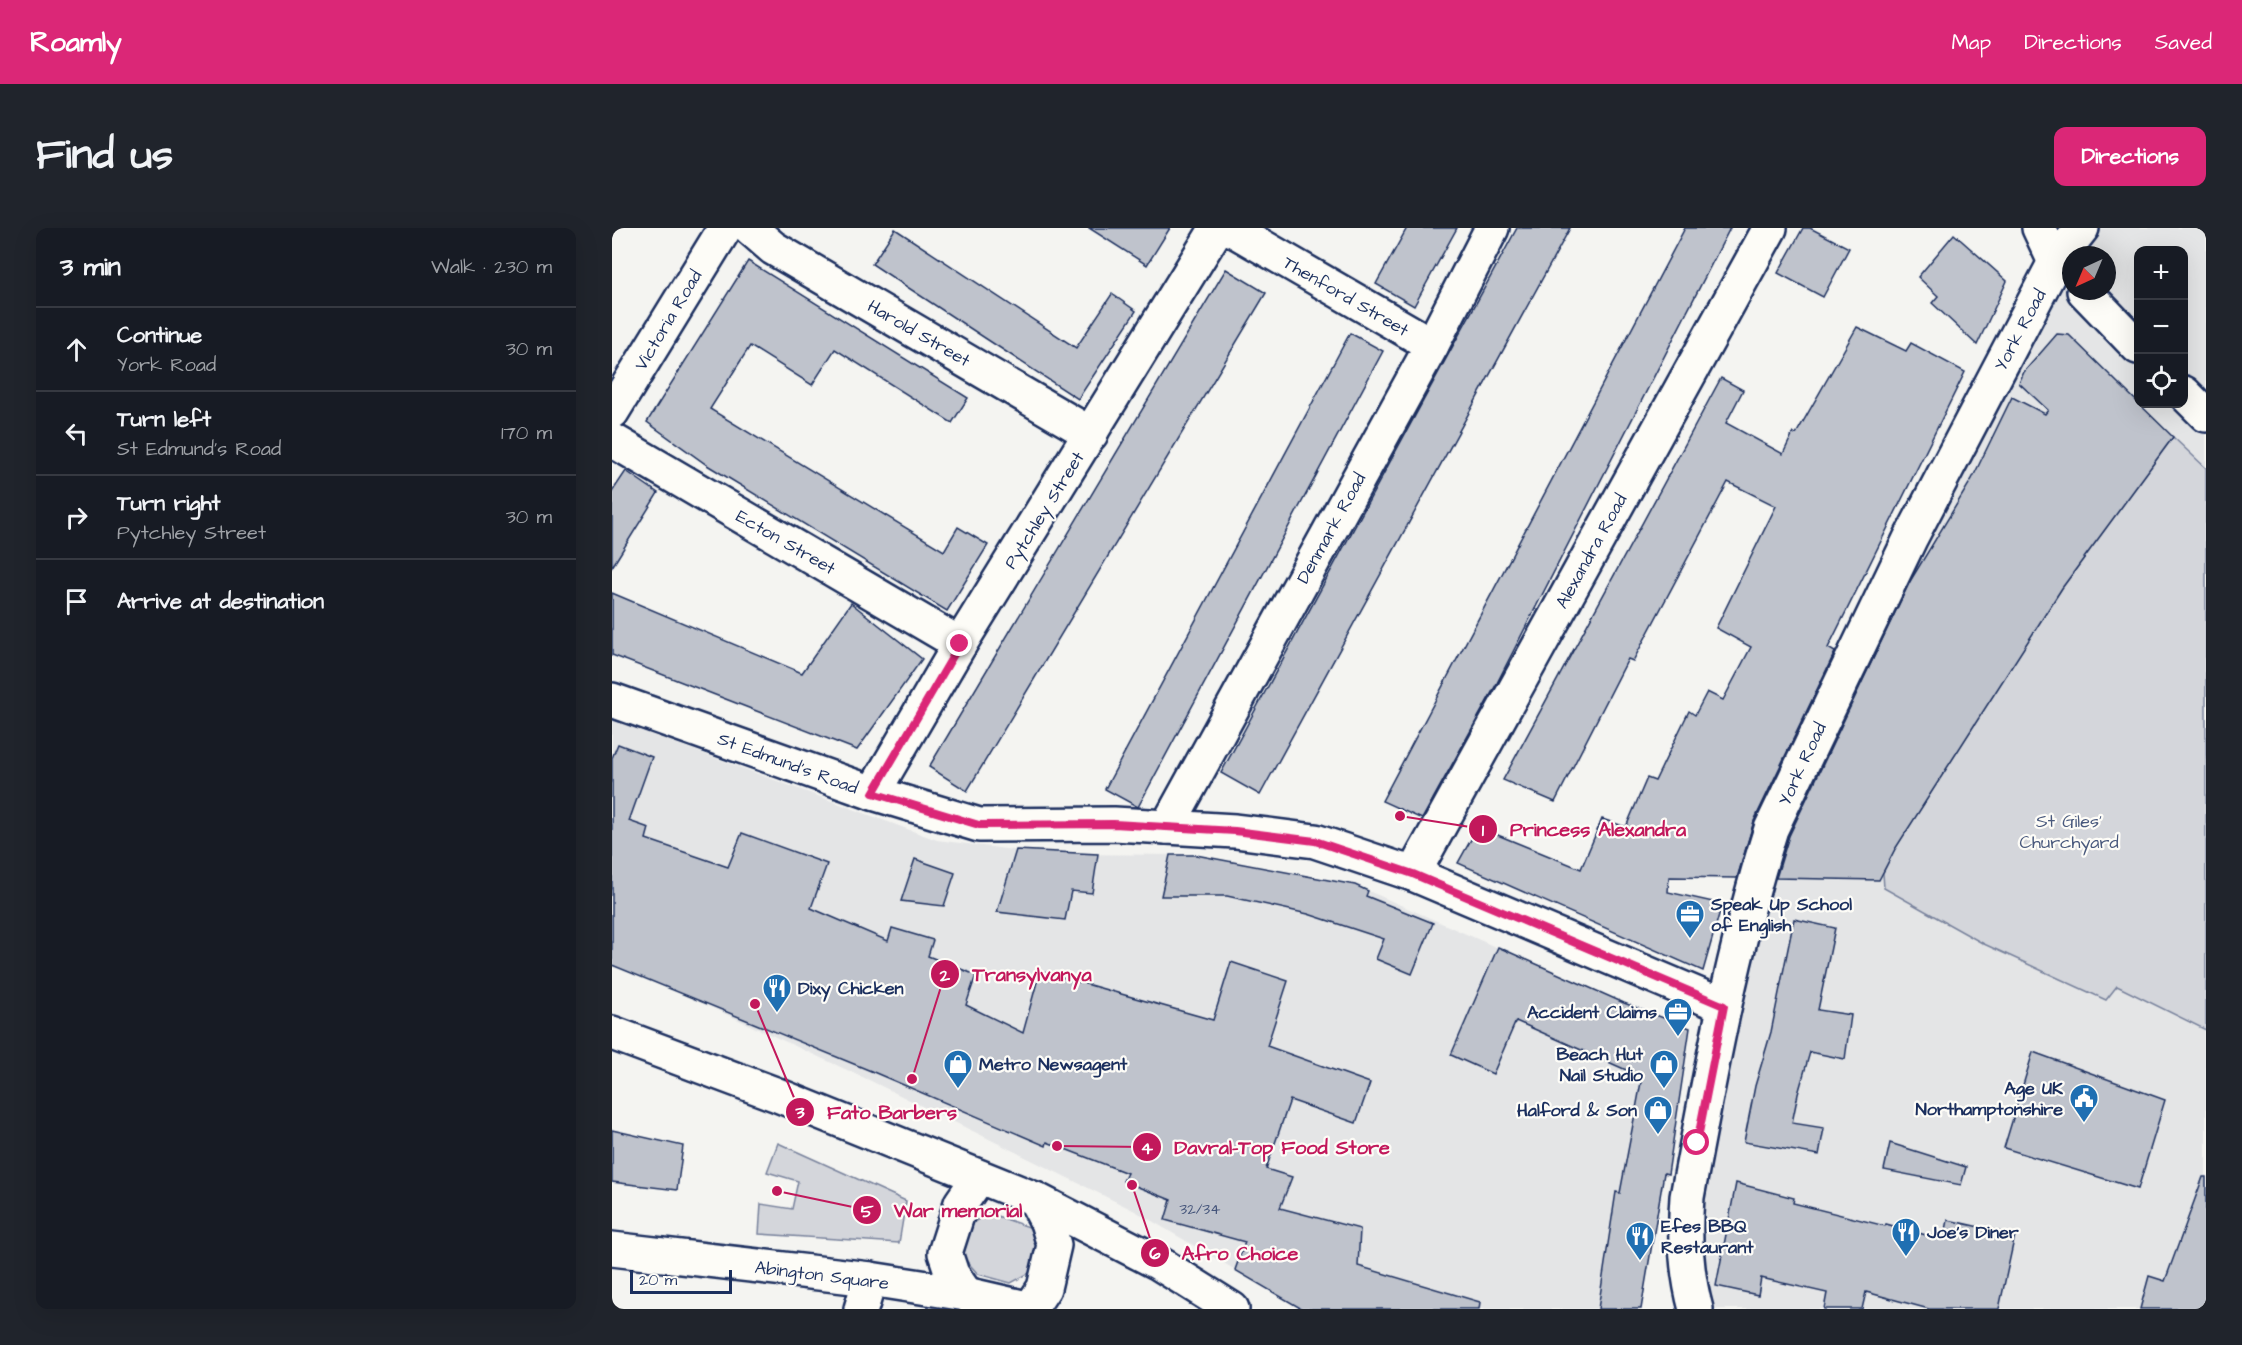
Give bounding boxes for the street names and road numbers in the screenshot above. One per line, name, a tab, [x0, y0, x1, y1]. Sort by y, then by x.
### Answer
street label: Thenford Street	[1278, 250, 1414, 343]
street label: Victoria Road	[629, 265, 708, 375]
street label: York Road	[1988, 285, 2052, 376]
street label: Harold Street	[863, 294, 975, 373]
street label: Pytchley Street	[998, 446, 1092, 574]
street label: Denmark Road	[1291, 468, 1372, 588]
street label: Alexandra Road	[1550, 489, 1633, 613]
street label: Ecton Street	[731, 504, 841, 581]
street label: York Road	[1772, 718, 1833, 810]
street label: St Edmund's Road	[714, 726, 862, 800]
street label: Abington Square	[753, 1255, 891, 1297]

